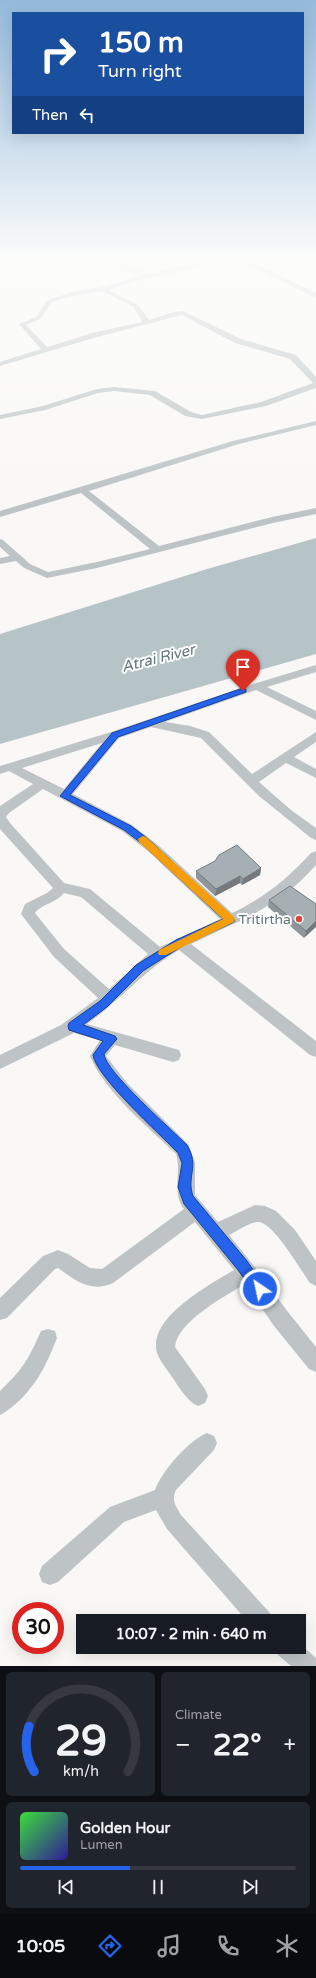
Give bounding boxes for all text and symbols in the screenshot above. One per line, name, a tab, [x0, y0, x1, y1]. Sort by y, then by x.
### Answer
text: 150 m	[98, 26, 184, 60]
icon: right	[32, 28, 84, 80]
text: Turn right	[98, 60, 182, 82]
icon: left	[76, 104, 98, 126]
text: Then	[32, 106, 68, 124]
water label: Atrai River	[119, 640, 199, 676]
pin	[226, 650, 260, 691]
icon: arrive	[232, 656, 254, 678]
place label: Tritirtha	[239, 911, 291, 928]
marker: Tritirtha	[294, 914, 304, 924]
position arrow	[239, 1268, 281, 1310]
speed limit sign: 30	[12, 1602, 64, 1654]
text: 10:07 · 2 min · 640 m	[116, 1625, 266, 1643]
text: Climate	[175, 1707, 222, 1723]
text: 29	[54, 1717, 107, 1767]
text: 22°	[213, 1727, 262, 1764]
text: −	[175, 1732, 191, 1758]
text: +	[284, 1732, 296, 1758]
text: km/h	[63, 1763, 98, 1780]
text: Golden Hour	[80, 1819, 170, 1837]
text: Lumen	[80, 1837, 123, 1853]
icon: previous	[55, 1876, 77, 1898]
icon: pause	[147, 1876, 169, 1898]
icon: next	[239, 1876, 261, 1898]
icon: directions	[96, 1932, 124, 1960]
icon: music	[155, 1932, 183, 1960]
icon: phone	[214, 1932, 242, 1960]
icon: climate	[273, 1932, 301, 1960]
text: 10:05	[15, 1935, 65, 1957]

